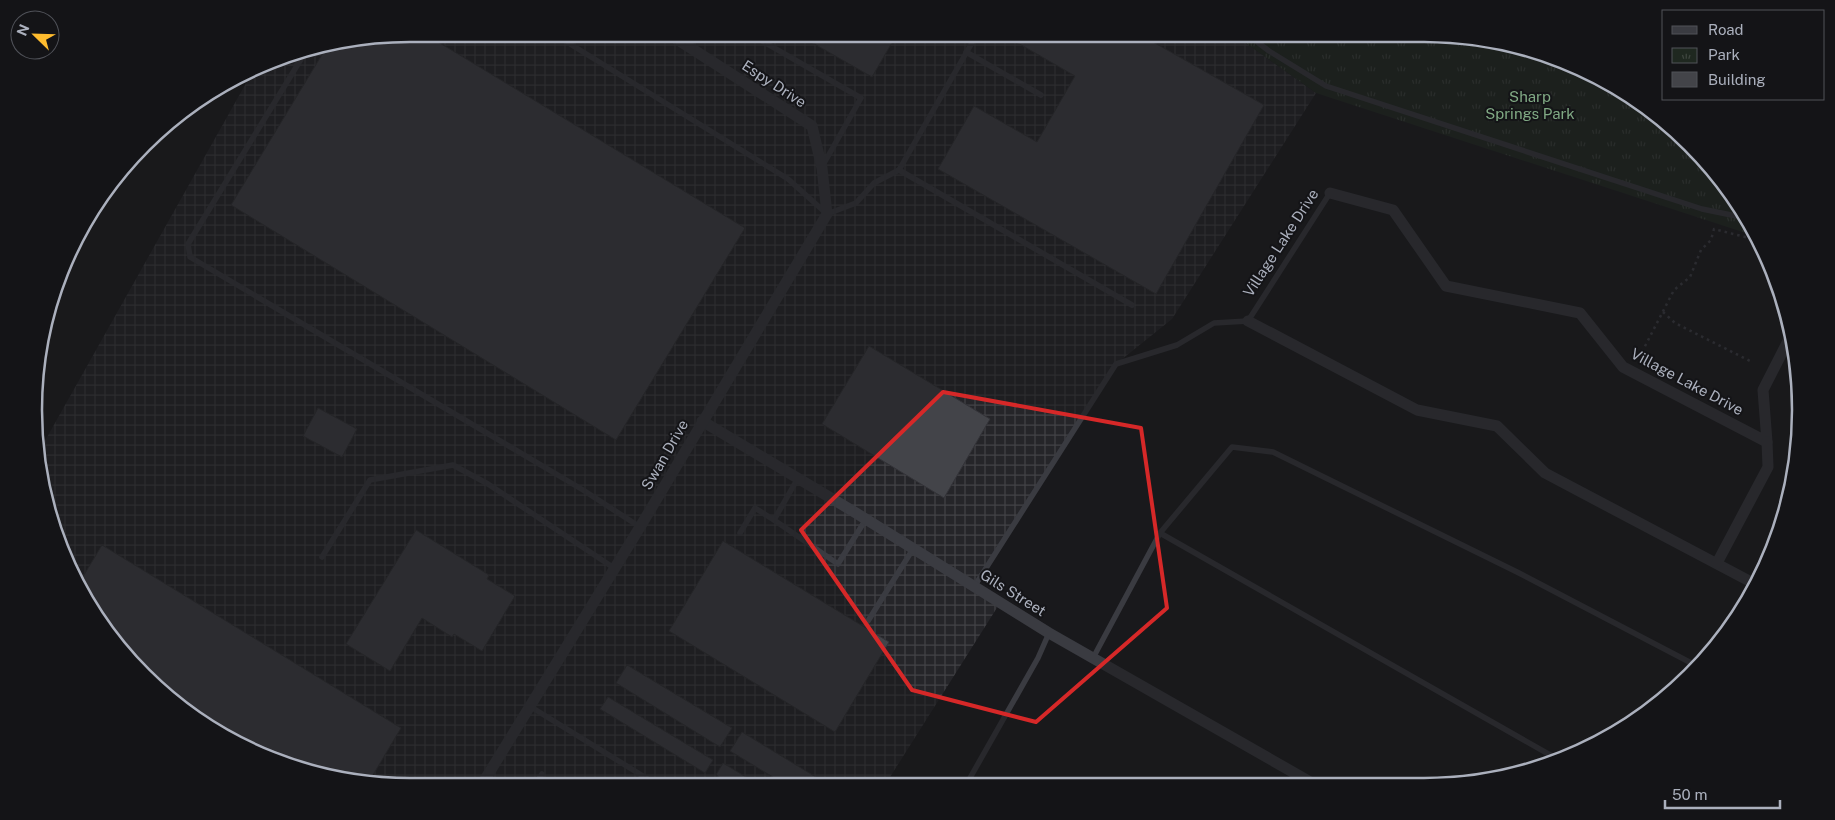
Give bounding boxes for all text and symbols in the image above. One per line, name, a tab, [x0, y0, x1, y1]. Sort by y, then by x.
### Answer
north arrow	[10, 10, 60, 60]
legend	[1662, 10, 1825, 100]
text: Road	[1708, 21, 1744, 38]
text: N	[14, 22, 33, 38]
text: Park	[1708, 46, 1740, 63]
street label: Espy Drive	[739, 57, 810, 111]
text: Building	[1708, 71, 1766, 88]
park label: Sharp Springs Park	[1485, 88, 1575, 122]
street label: Village Lake Drive	[1239, 186, 1322, 300]
street label: Village Lake Drive	[1628, 345, 1746, 418]
street label: Swan Drive	[638, 417, 691, 493]
street label: Gils Street	[977, 566, 1049, 620]
scale bar	[1665, 778, 1780, 810]
text: 50 m	[1672, 786, 1707, 803]

